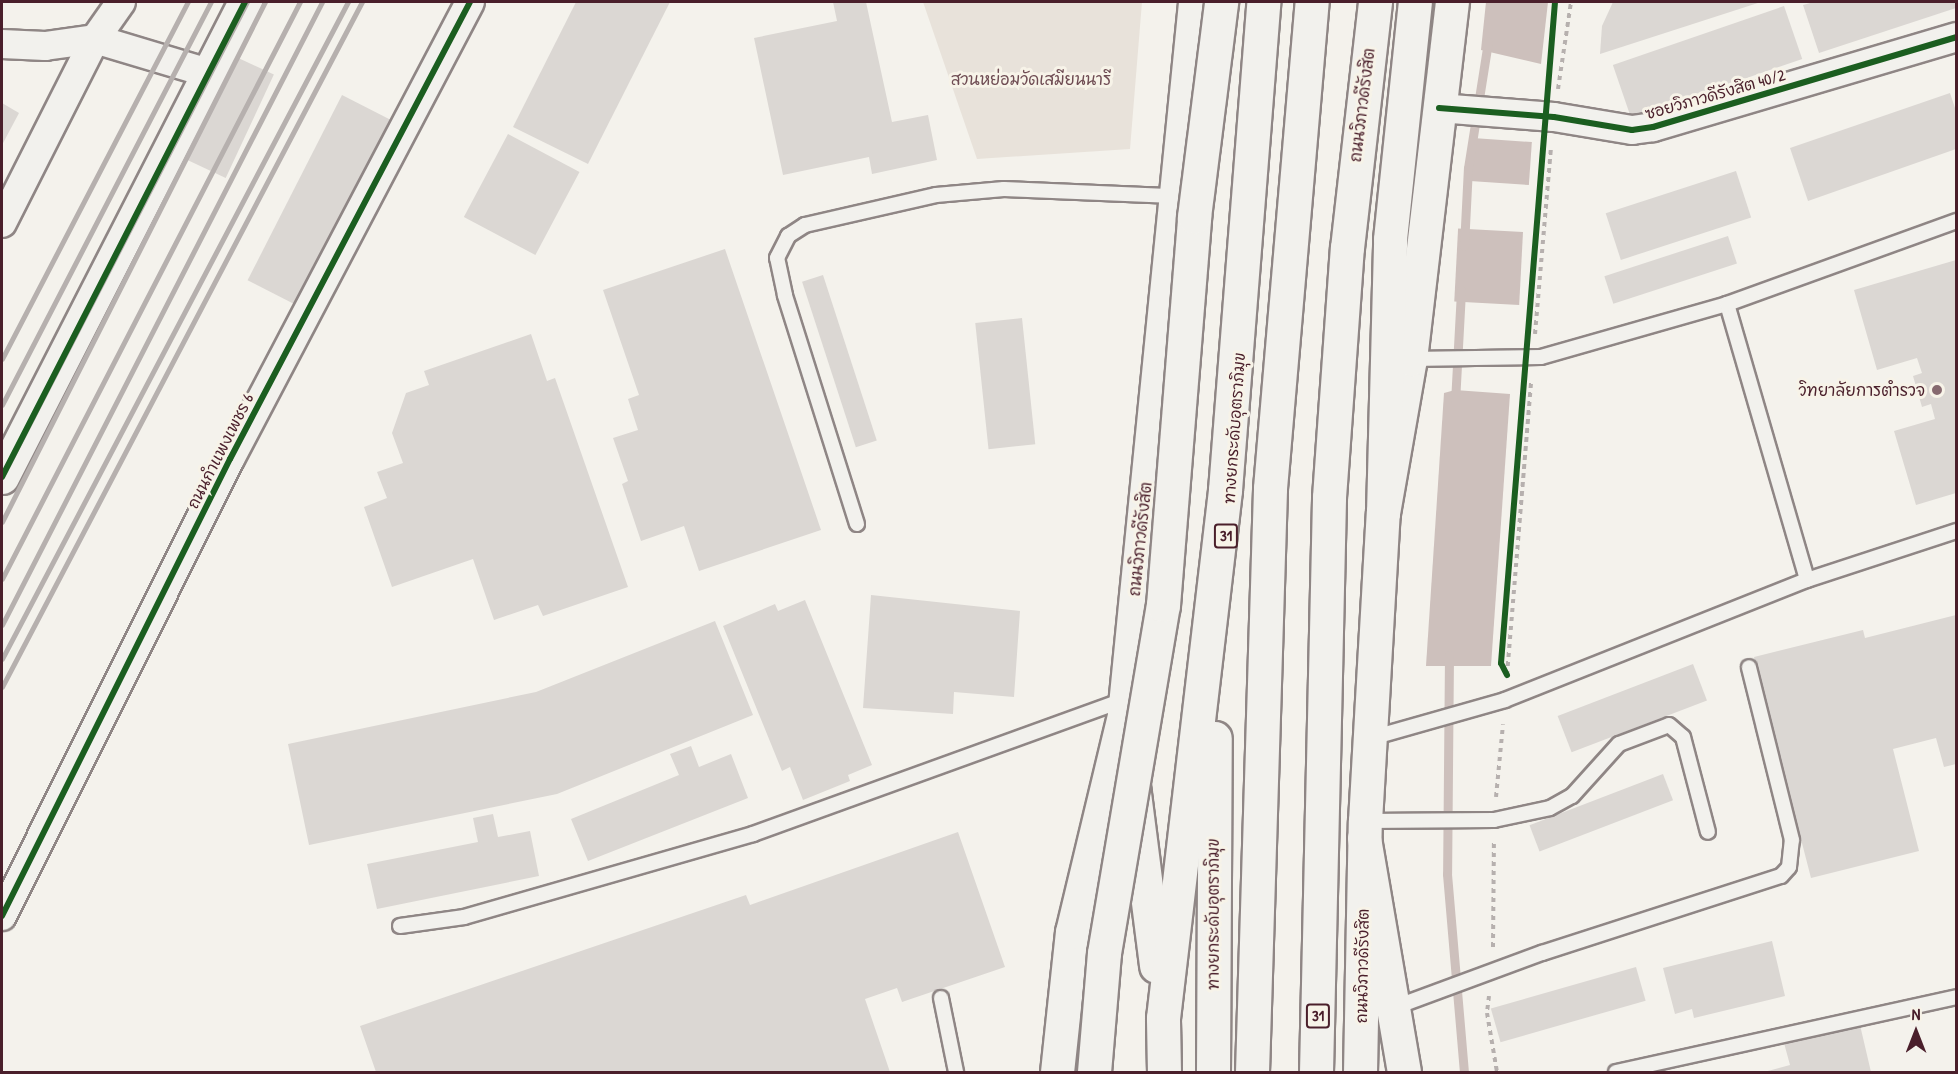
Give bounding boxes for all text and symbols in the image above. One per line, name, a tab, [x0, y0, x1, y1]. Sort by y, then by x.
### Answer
street label: ถนนวิภาวดีรังสิต	[1345, 47, 1379, 163]
street label: ซอยวิภาวดีรังสิต 40/2	[1643, 65, 1787, 123]
park label: สวนหย่อมวัดเสมียนนารี	[951, 69, 1111, 89]
street label: ทางยกระดับอุตราภิมุข	[1219, 352, 1249, 504]
place label: วิทยาลัยการตำรวจ	[1799, 380, 1925, 400]
marker: วิทยาลัยการตำรวจ	[1930, 383, 1944, 397]
street label: ถนนกำแพงเพชร 6	[183, 390, 257, 512]
street label: ถนนวิภาวดีรังสิต	[1124, 481, 1156, 597]
road number: 31	[1212, 524, 1240, 548]
street label: ทางยกระดับอุตราภิมุข	[1203, 838, 1223, 990]
street label: ถนนวิภาวดีรังสิต	[1351, 908, 1373, 1024]
north arrow	[1886, 1002, 1946, 1062]
text: N	[1912, 1003, 1920, 1025]
road number: 31	[1304, 1004, 1332, 1028]

